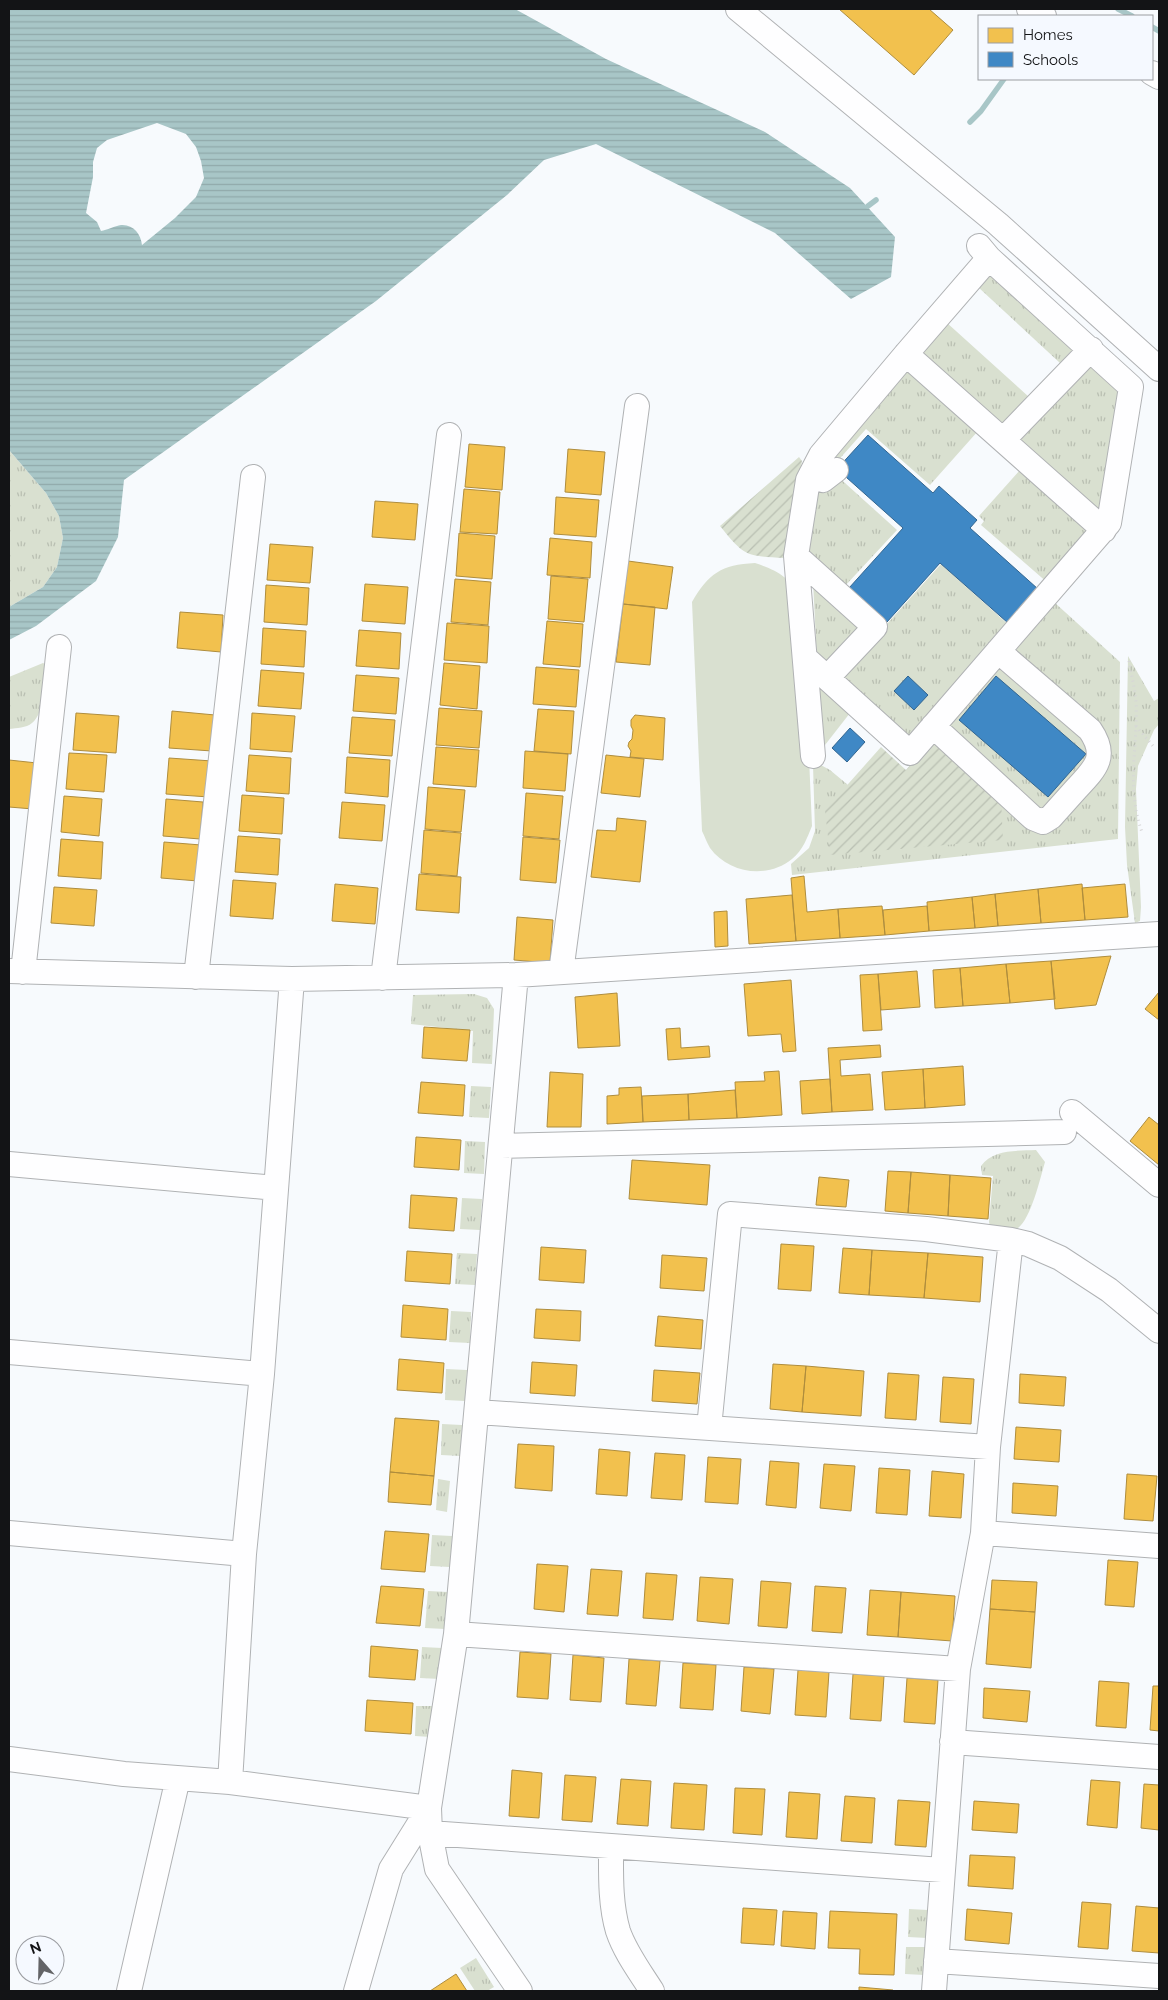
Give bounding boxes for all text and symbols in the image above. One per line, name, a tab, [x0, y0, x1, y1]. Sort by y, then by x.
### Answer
legend	[978, 15, 1153, 80]
text: Homes	[1023, 26, 1073, 44]
text: Schools	[1023, 51, 1078, 69]
north arrow	[15, 1935, 65, 1985]
text: N	[28, 1938, 43, 1957]

